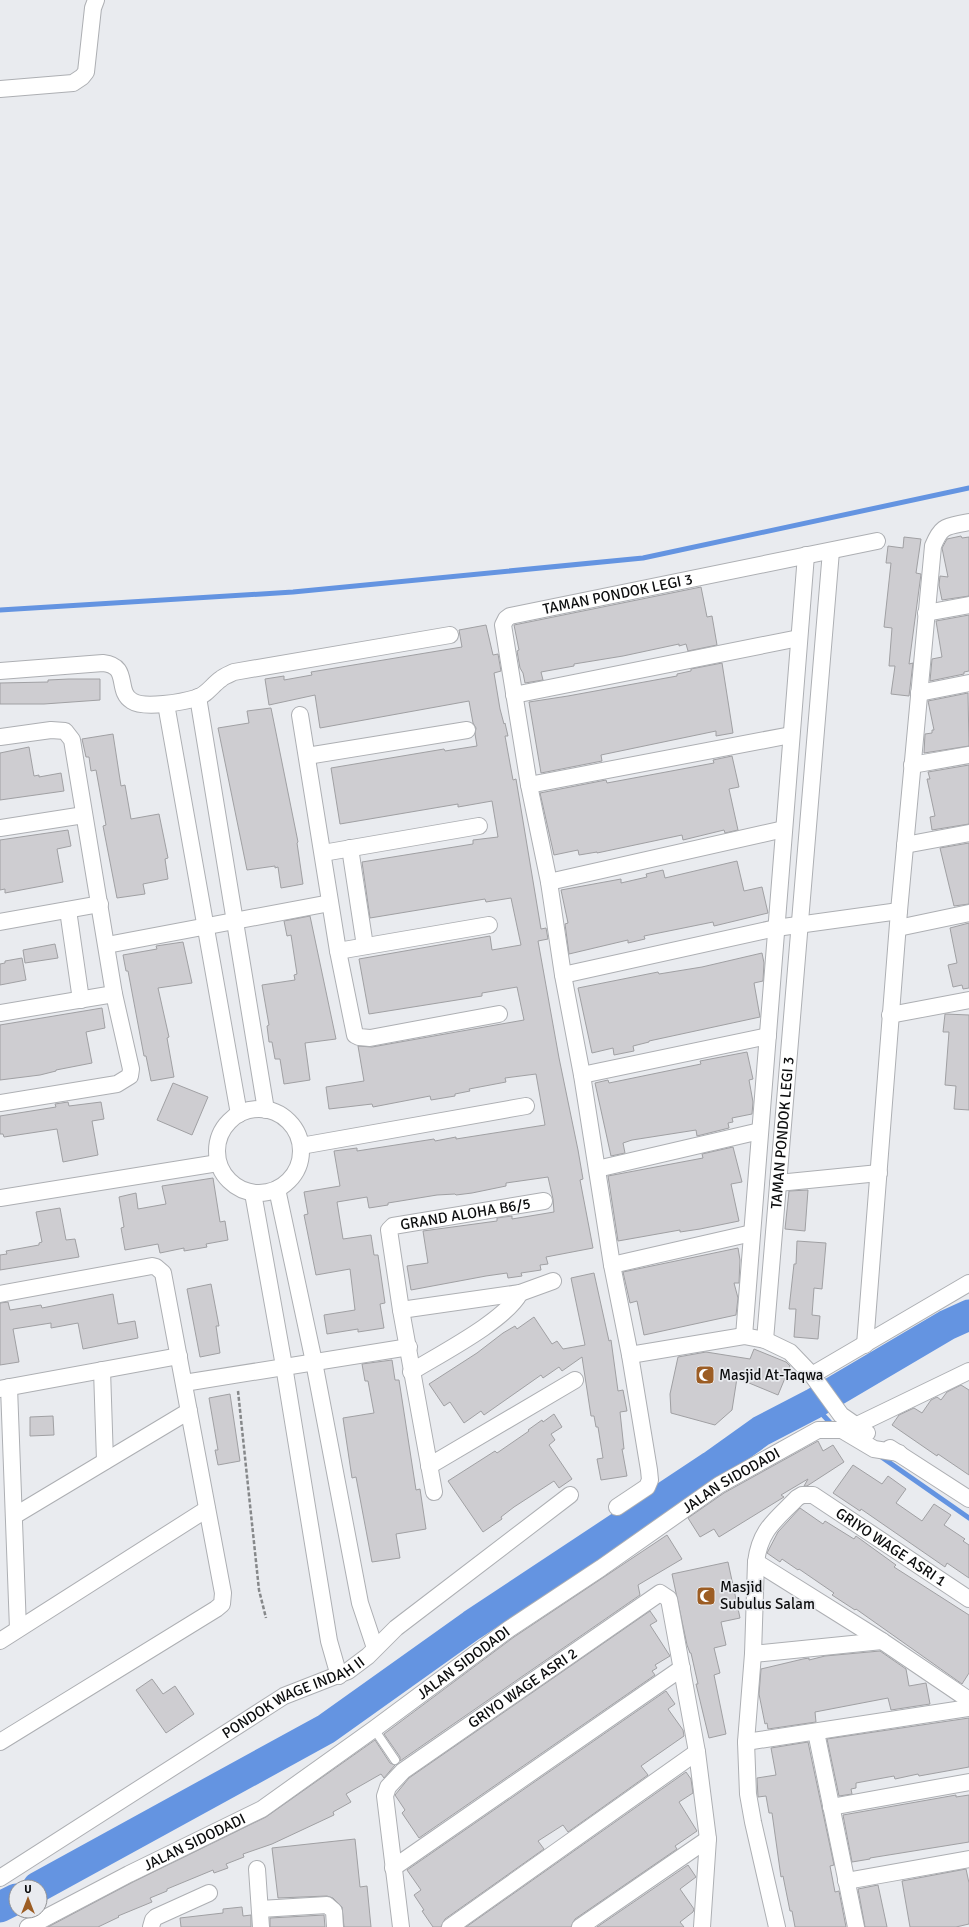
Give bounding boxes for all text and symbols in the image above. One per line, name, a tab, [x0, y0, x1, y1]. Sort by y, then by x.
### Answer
street label: TAMAN PONDOK LEGI 3	[541, 570, 694, 618]
street label: TAMAN PONDOK LEGI 3	[767, 1056, 798, 1209]
street label: GRAND ALOHA B6/5	[399, 1194, 532, 1234]
mosque icon: Masjid At-Taqwa	[694, 1364, 716, 1386]
place label: Masjid At-Taqwa	[719, 1366, 823, 1384]
street label: JALAN SIDODADI	[679, 1444, 783, 1517]
street label: GRIYO WAGE ASRI 1	[832, 1504, 949, 1590]
place label: Masjid Subulus Salam	[720, 1578, 815, 1613]
mosque icon: Masjid Subulus Salam	[695, 1585, 717, 1607]
street label: JALAN SIDODADI	[413, 1622, 513, 1703]
street label: GRIYO WAGE ASRI 2	[465, 1644, 581, 1732]
street label: PONDOK WAGE INDAH II	[219, 1653, 368, 1742]
street label: JALAN SIDODADI	[141, 1809, 248, 1874]
north arrow	[8, 1879, 48, 1919]
text: U	[24, 1883, 32, 1896]

